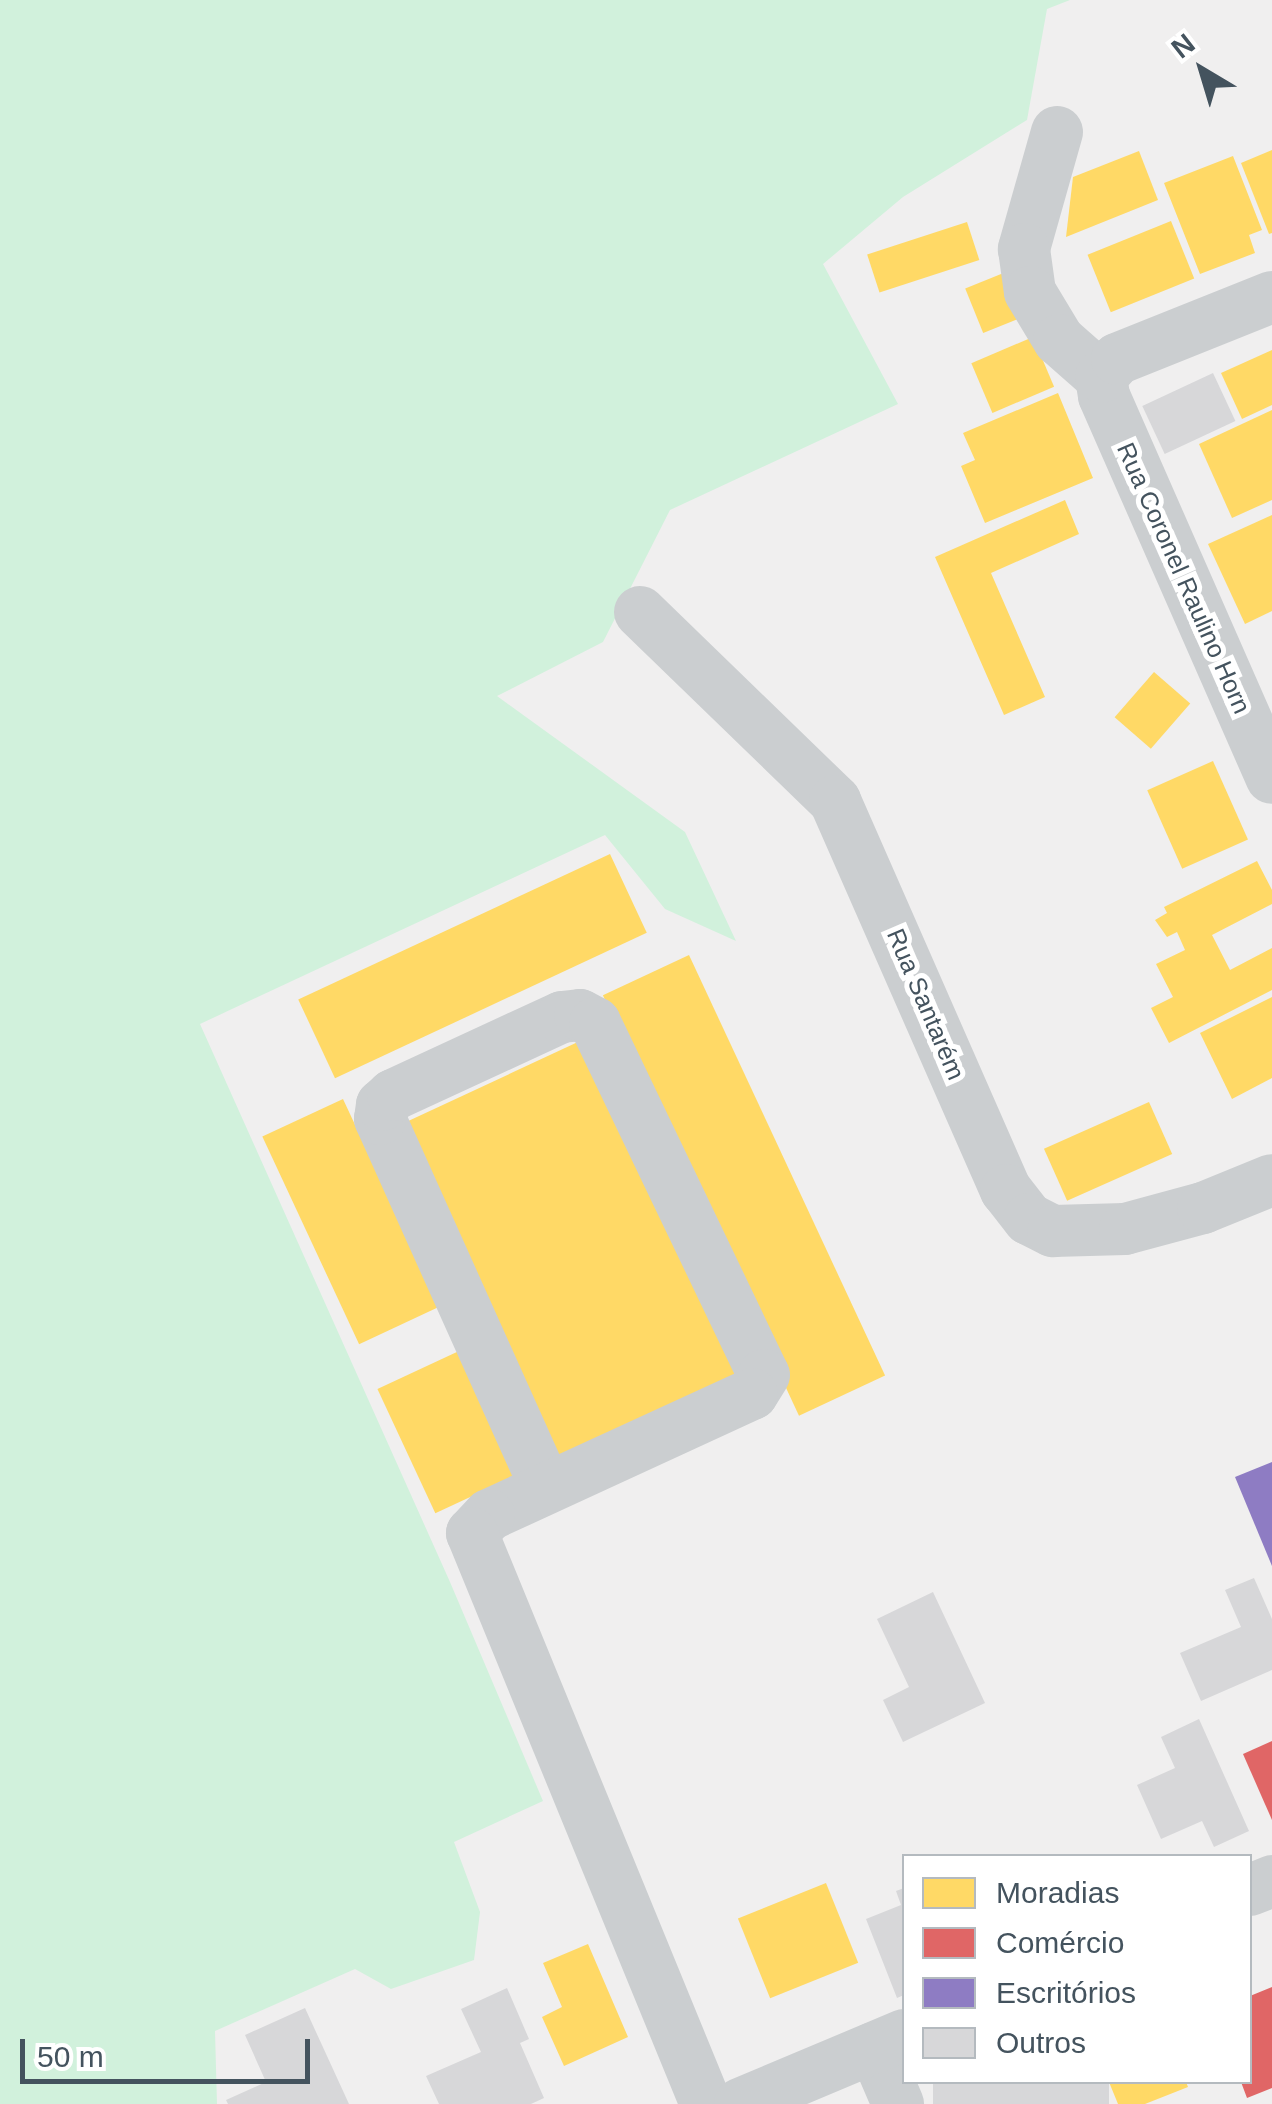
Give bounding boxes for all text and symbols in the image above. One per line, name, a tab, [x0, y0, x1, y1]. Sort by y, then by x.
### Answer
north arrow	[1152, 20, 1252, 120]
text: N	[1166, 28, 1201, 64]
street label: Rua Coronel Raulino Horn	[1111, 438, 1257, 718]
street label: Rua Santarém	[881, 924, 971, 1084]
legend	[902, 1854, 1252, 2084]
text: Moradias	[996, 1876, 1119, 1909]
text: Comércio	[996, 1926, 1124, 1959]
text: Escritórios	[996, 1976, 1136, 2009]
scale bar	[25, 2019, 315, 2081]
text: Outros	[996, 2026, 1086, 2059]
text: 50 m	[37, 2040, 104, 2073]

